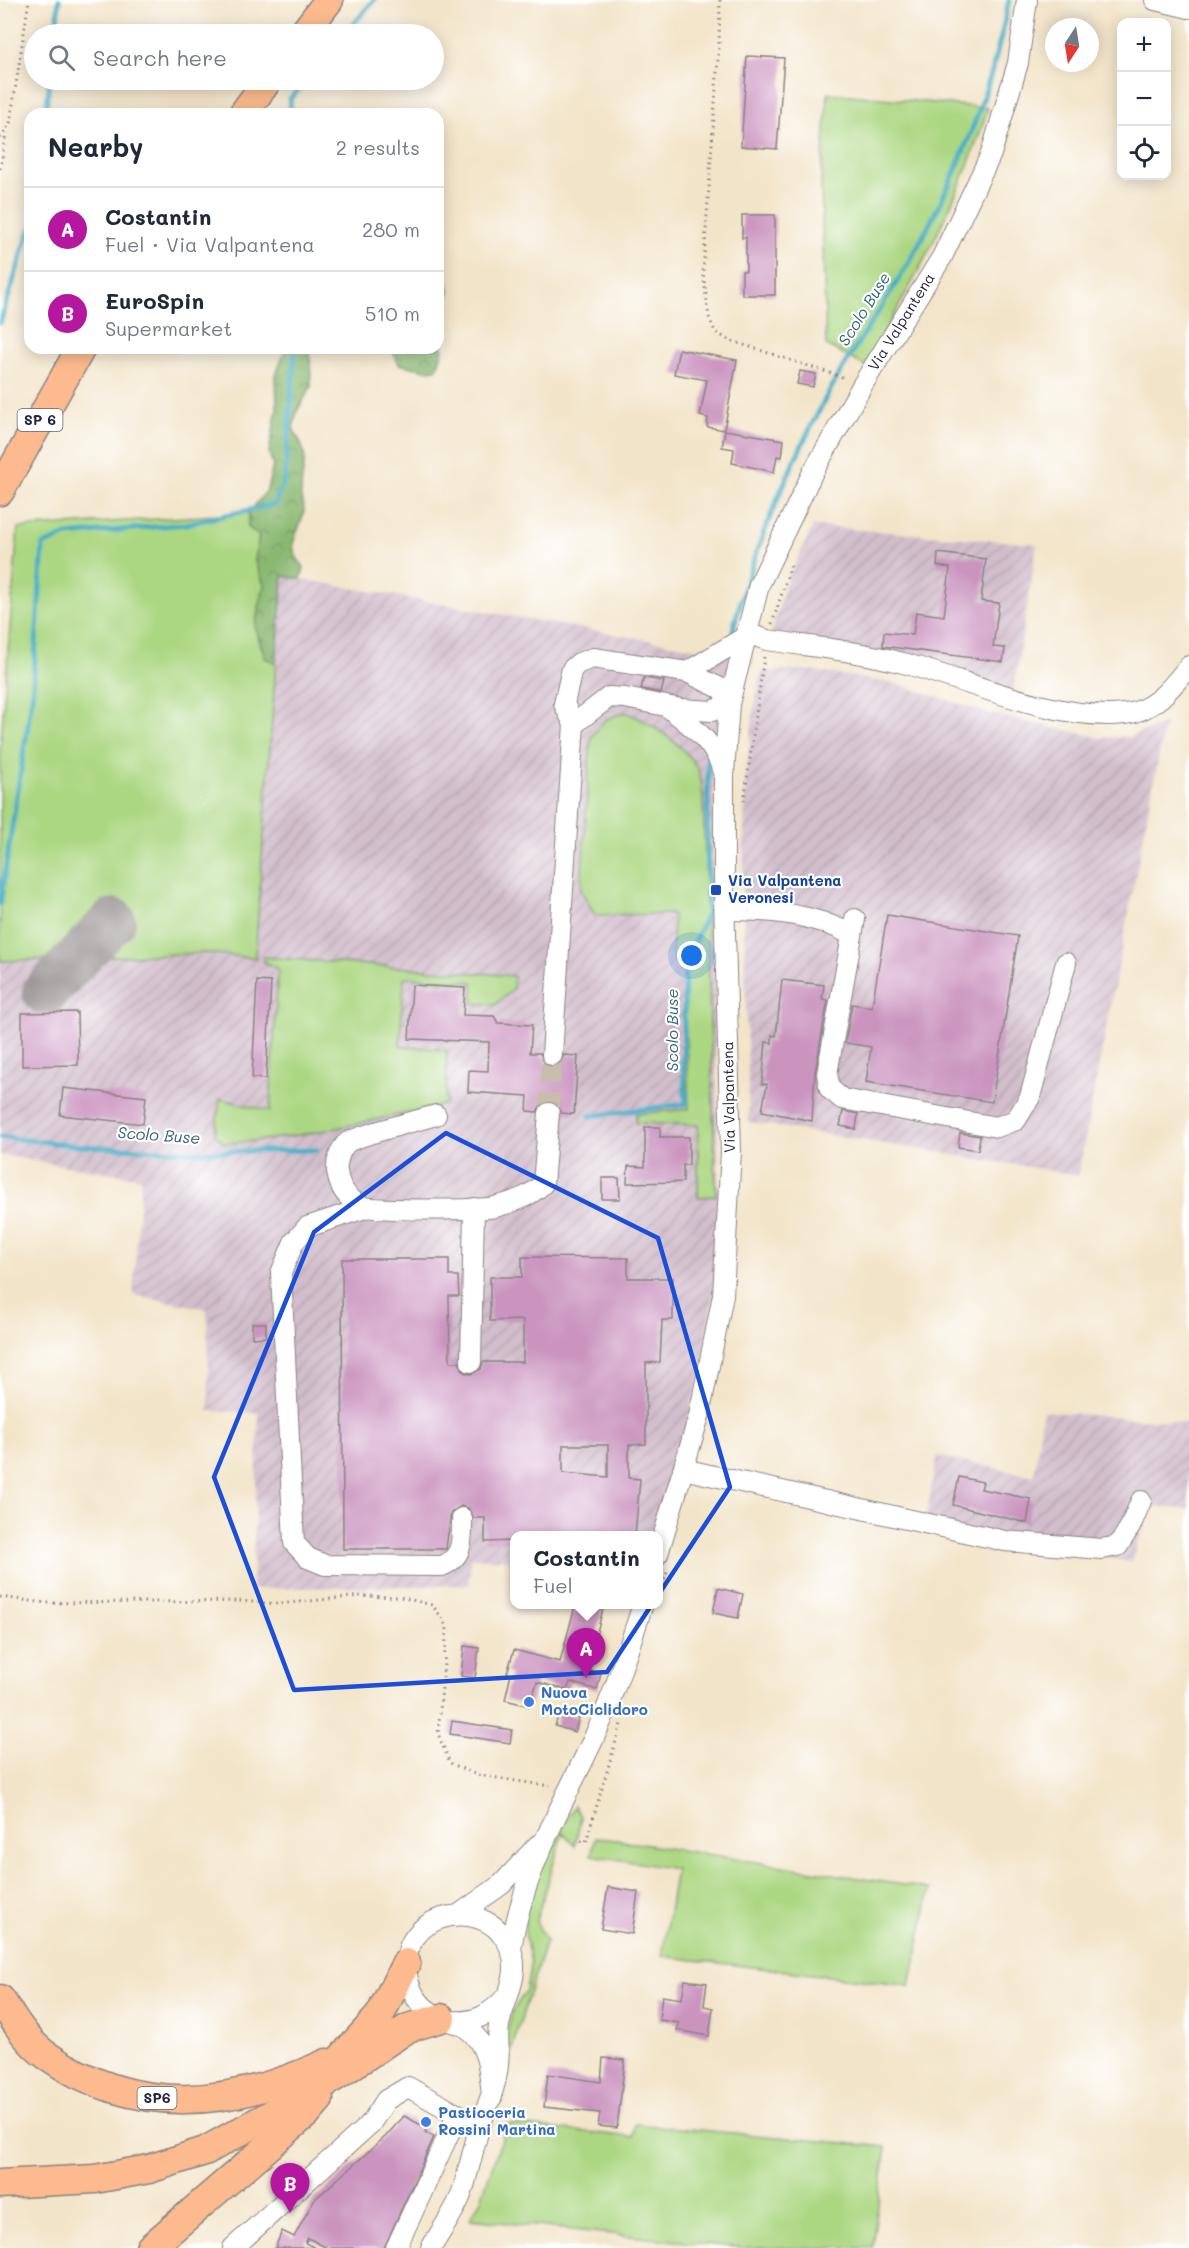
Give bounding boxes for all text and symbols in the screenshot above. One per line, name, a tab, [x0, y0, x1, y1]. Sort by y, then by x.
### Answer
north arrow	[1045, 18, 1099, 72]
map controls	[1117, 18, 1171, 180]
button: +	[1117, 18, 1171, 72]
search box	[24, 24, 444, 90]
icon: search	[45, 41, 78, 74]
text: Search here	[93, 43, 227, 72]
button: −	[1117, 72, 1171, 126]
button: locate	[1117, 126, 1171, 180]
text: Nearby	[48, 130, 143, 164]
text: 2 results	[336, 134, 420, 160]
text: Costantin	[105, 202, 212, 231]
text: A	[61, 216, 74, 242]
text: 280 m	[362, 216, 420, 242]
text: Fuel · Via Valpantena	[105, 231, 315, 257]
water label: Scolo Buse	[833, 268, 894, 349]
street label: Via Valpantena	[863, 269, 939, 374]
text: EuroSpin	[105, 286, 204, 315]
text: B	[61, 300, 74, 326]
text: 510 m	[365, 300, 420, 326]
text: Supermarket	[105, 315, 232, 341]
road number: SP 6	[18, 409, 63, 431]
place label: Via Valpantena Veronesi	[728, 870, 842, 907]
marker: Via Valpantena Veronesi	[709, 883, 723, 897]
your location	[677, 941, 706, 970]
water label: Scolo Buse	[661, 988, 682, 1071]
street label: Via Valpantena	[717, 1041, 739, 1153]
water label: Scolo Buse	[117, 1121, 201, 1148]
popup	[510, 1531, 663, 1609]
text: Costantin	[533, 1543, 640, 1572]
text: Fuel	[533, 1572, 573, 1598]
pin: A	[566, 1628, 606, 1678]
place label: Nuova MotoCiclidoro	[541, 1682, 648, 1719]
marker: Nuova MotoCiclidoro	[522, 1695, 536, 1709]
road number: SP6	[138, 2087, 176, 2109]
place label: Pasticceria Rossini Martina	[438, 2102, 555, 2139]
marker: Pasticceria Rossini Martina	[419, 2115, 433, 2129]
pin: B	[270, 2164, 310, 2213]

